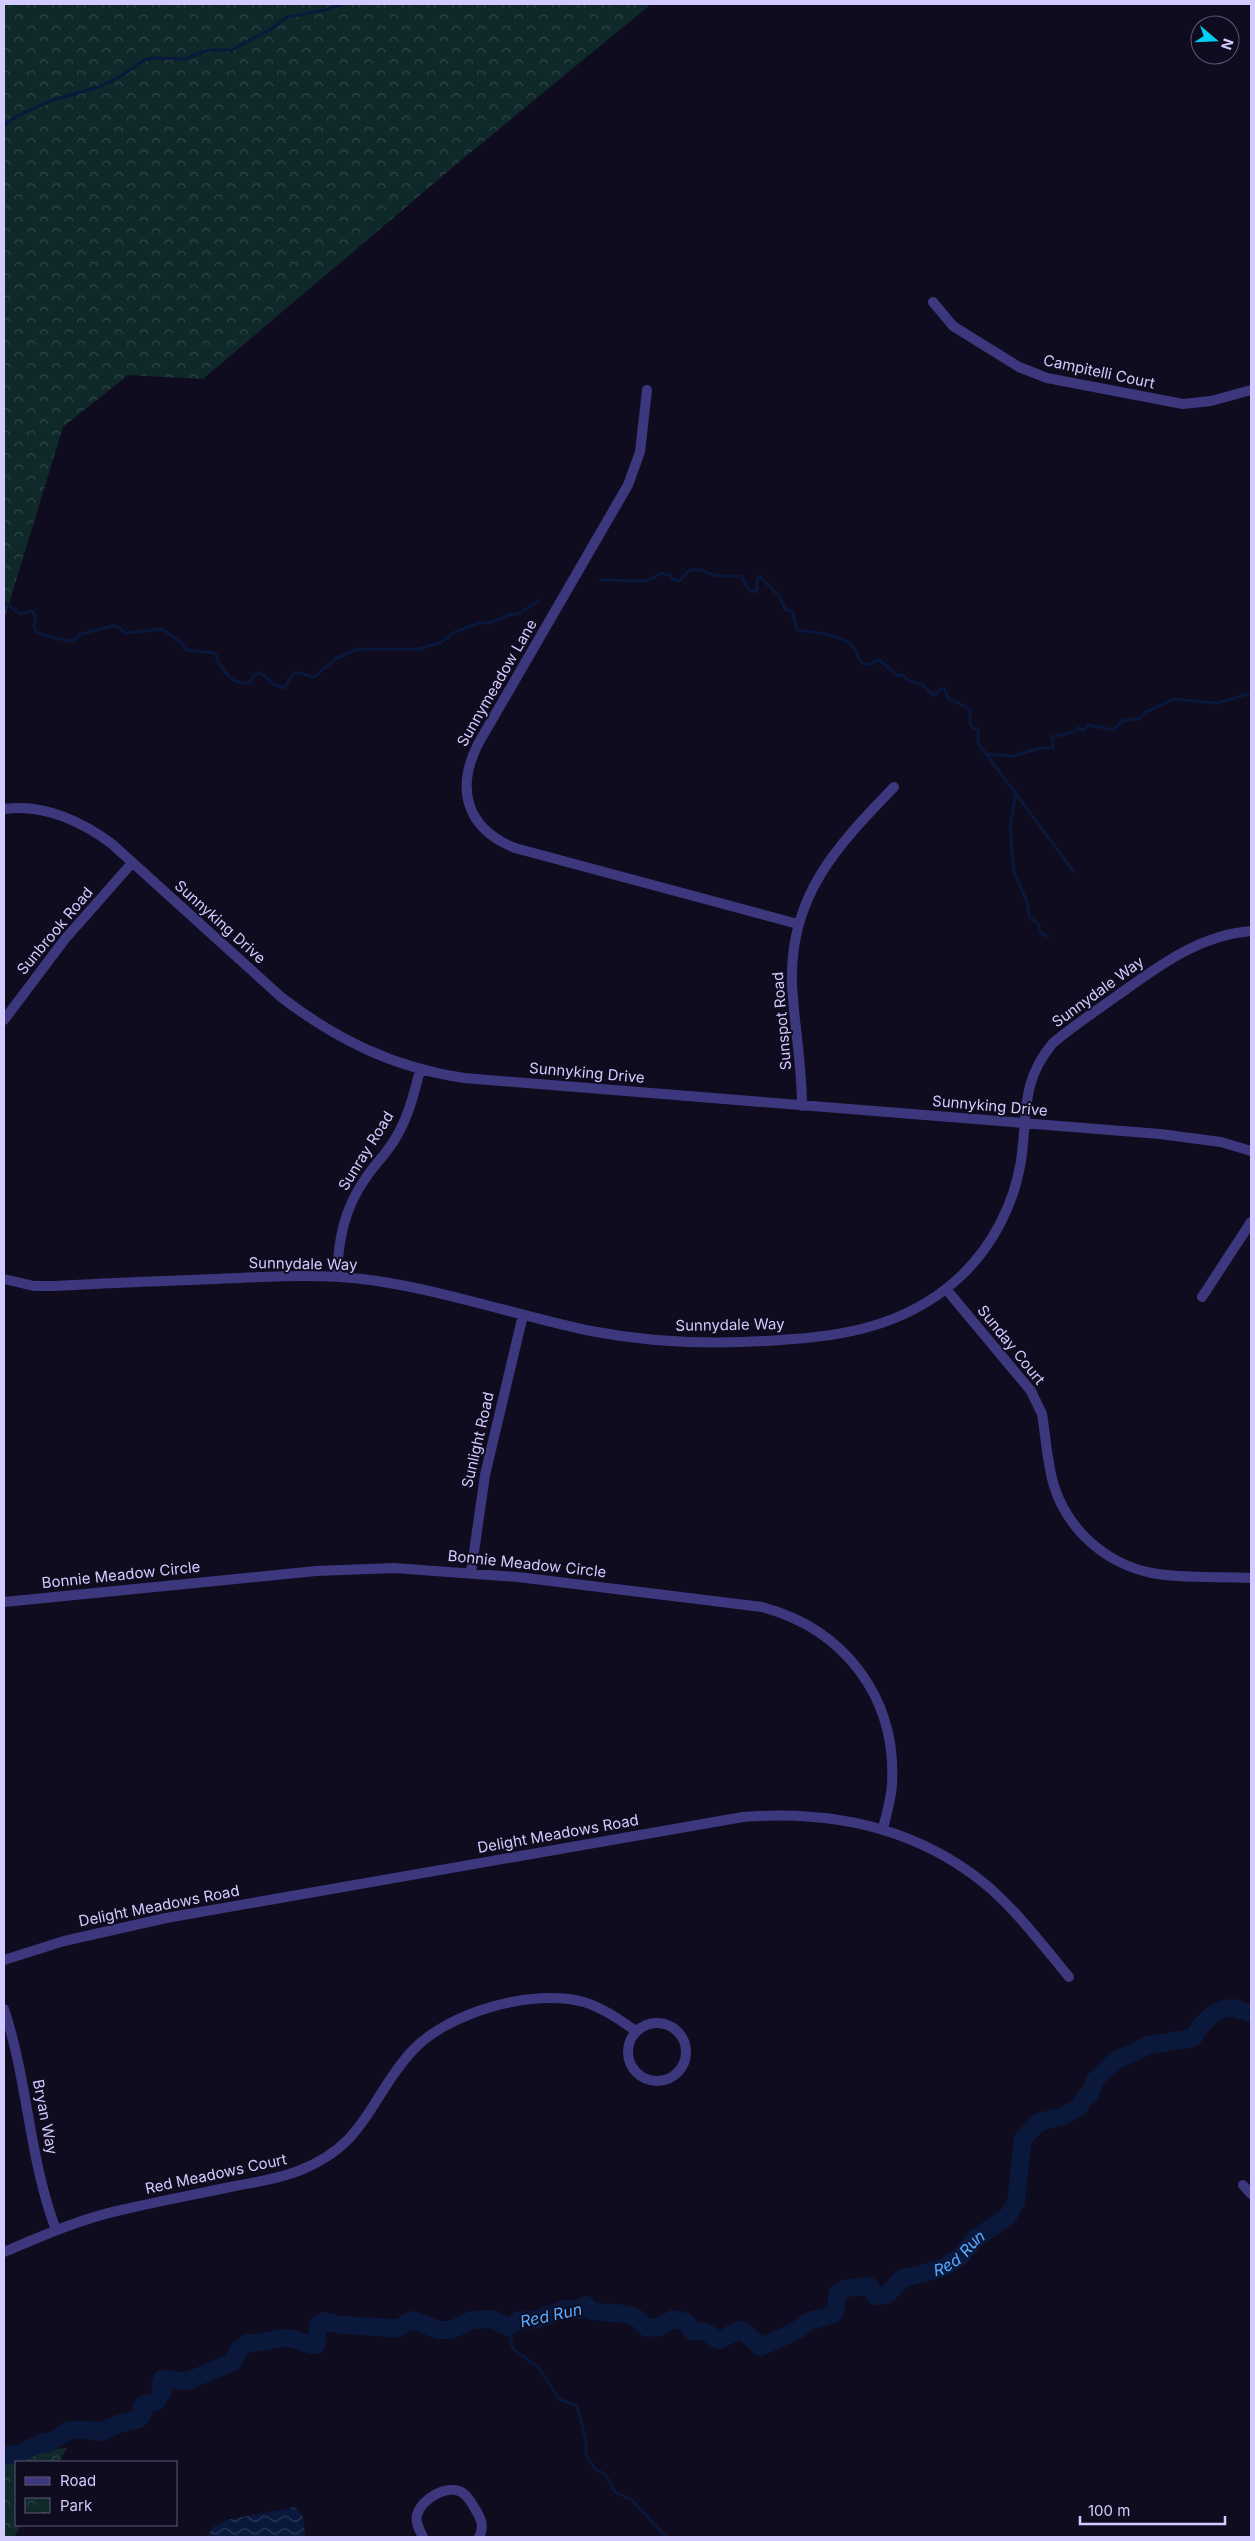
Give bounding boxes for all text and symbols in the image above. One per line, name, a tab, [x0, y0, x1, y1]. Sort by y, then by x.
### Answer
north arrow	[1190, 15, 1240, 65]
text: N	[1218, 37, 1238, 52]
street label: Campitelli Court	[1042, 350, 1157, 393]
street label: Sunnymeadow Lane	[452, 616, 541, 750]
street label: Sunnyking Drive	[171, 876, 270, 967]
street label: Sunbrook Road	[12, 883, 97, 978]
street label: Sunnydale Way	[1048, 952, 1148, 1031]
street label: Sunspot Road	[768, 971, 795, 1071]
street label: Sunnyking Drive	[528, 1058, 646, 1087]
street label: Sunnyking Drive	[931, 1091, 1049, 1120]
street label: Sunray Road	[334, 1108, 397, 1194]
street label: Sunnydale Way	[248, 1253, 358, 1274]
street label: Sunday Court	[973, 1301, 1049, 1388]
street label: Sunnydale Way	[675, 1314, 785, 1335]
street label: Sunlight Road	[457, 1390, 498, 1490]
street label: Bonnie Meadow Circle	[447, 1546, 607, 1581]
street label: Bonnie Meadow Circle	[41, 1557, 201, 1592]
street label: Delight Meadows Road	[476, 1810, 640, 1857]
street label: Delight Meadows Road	[77, 1881, 241, 1930]
street label: Bryan Way	[29, 2078, 62, 2157]
street label: Red Meadows Court	[143, 2149, 289, 2198]
water label: Red Run	[931, 2225, 989, 2280]
water label: Red Run	[518, 2299, 584, 2331]
legend	[15, 2461, 178, 2526]
text: Road	[60, 2471, 96, 2490]
scale bar	[1080, 2494, 1225, 2526]
text: Park	[60, 2496, 93, 2515]
text: 100 m	[1088, 2501, 1130, 2520]

